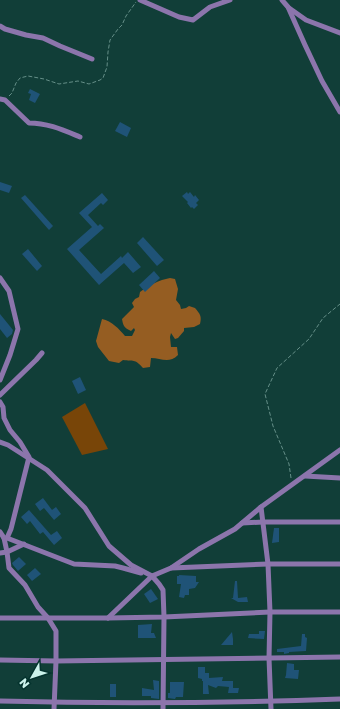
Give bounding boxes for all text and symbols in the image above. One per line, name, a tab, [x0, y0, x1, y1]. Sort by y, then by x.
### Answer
north arrow	[12, 657, 52, 697]
text: N	[16, 676, 32, 691]

